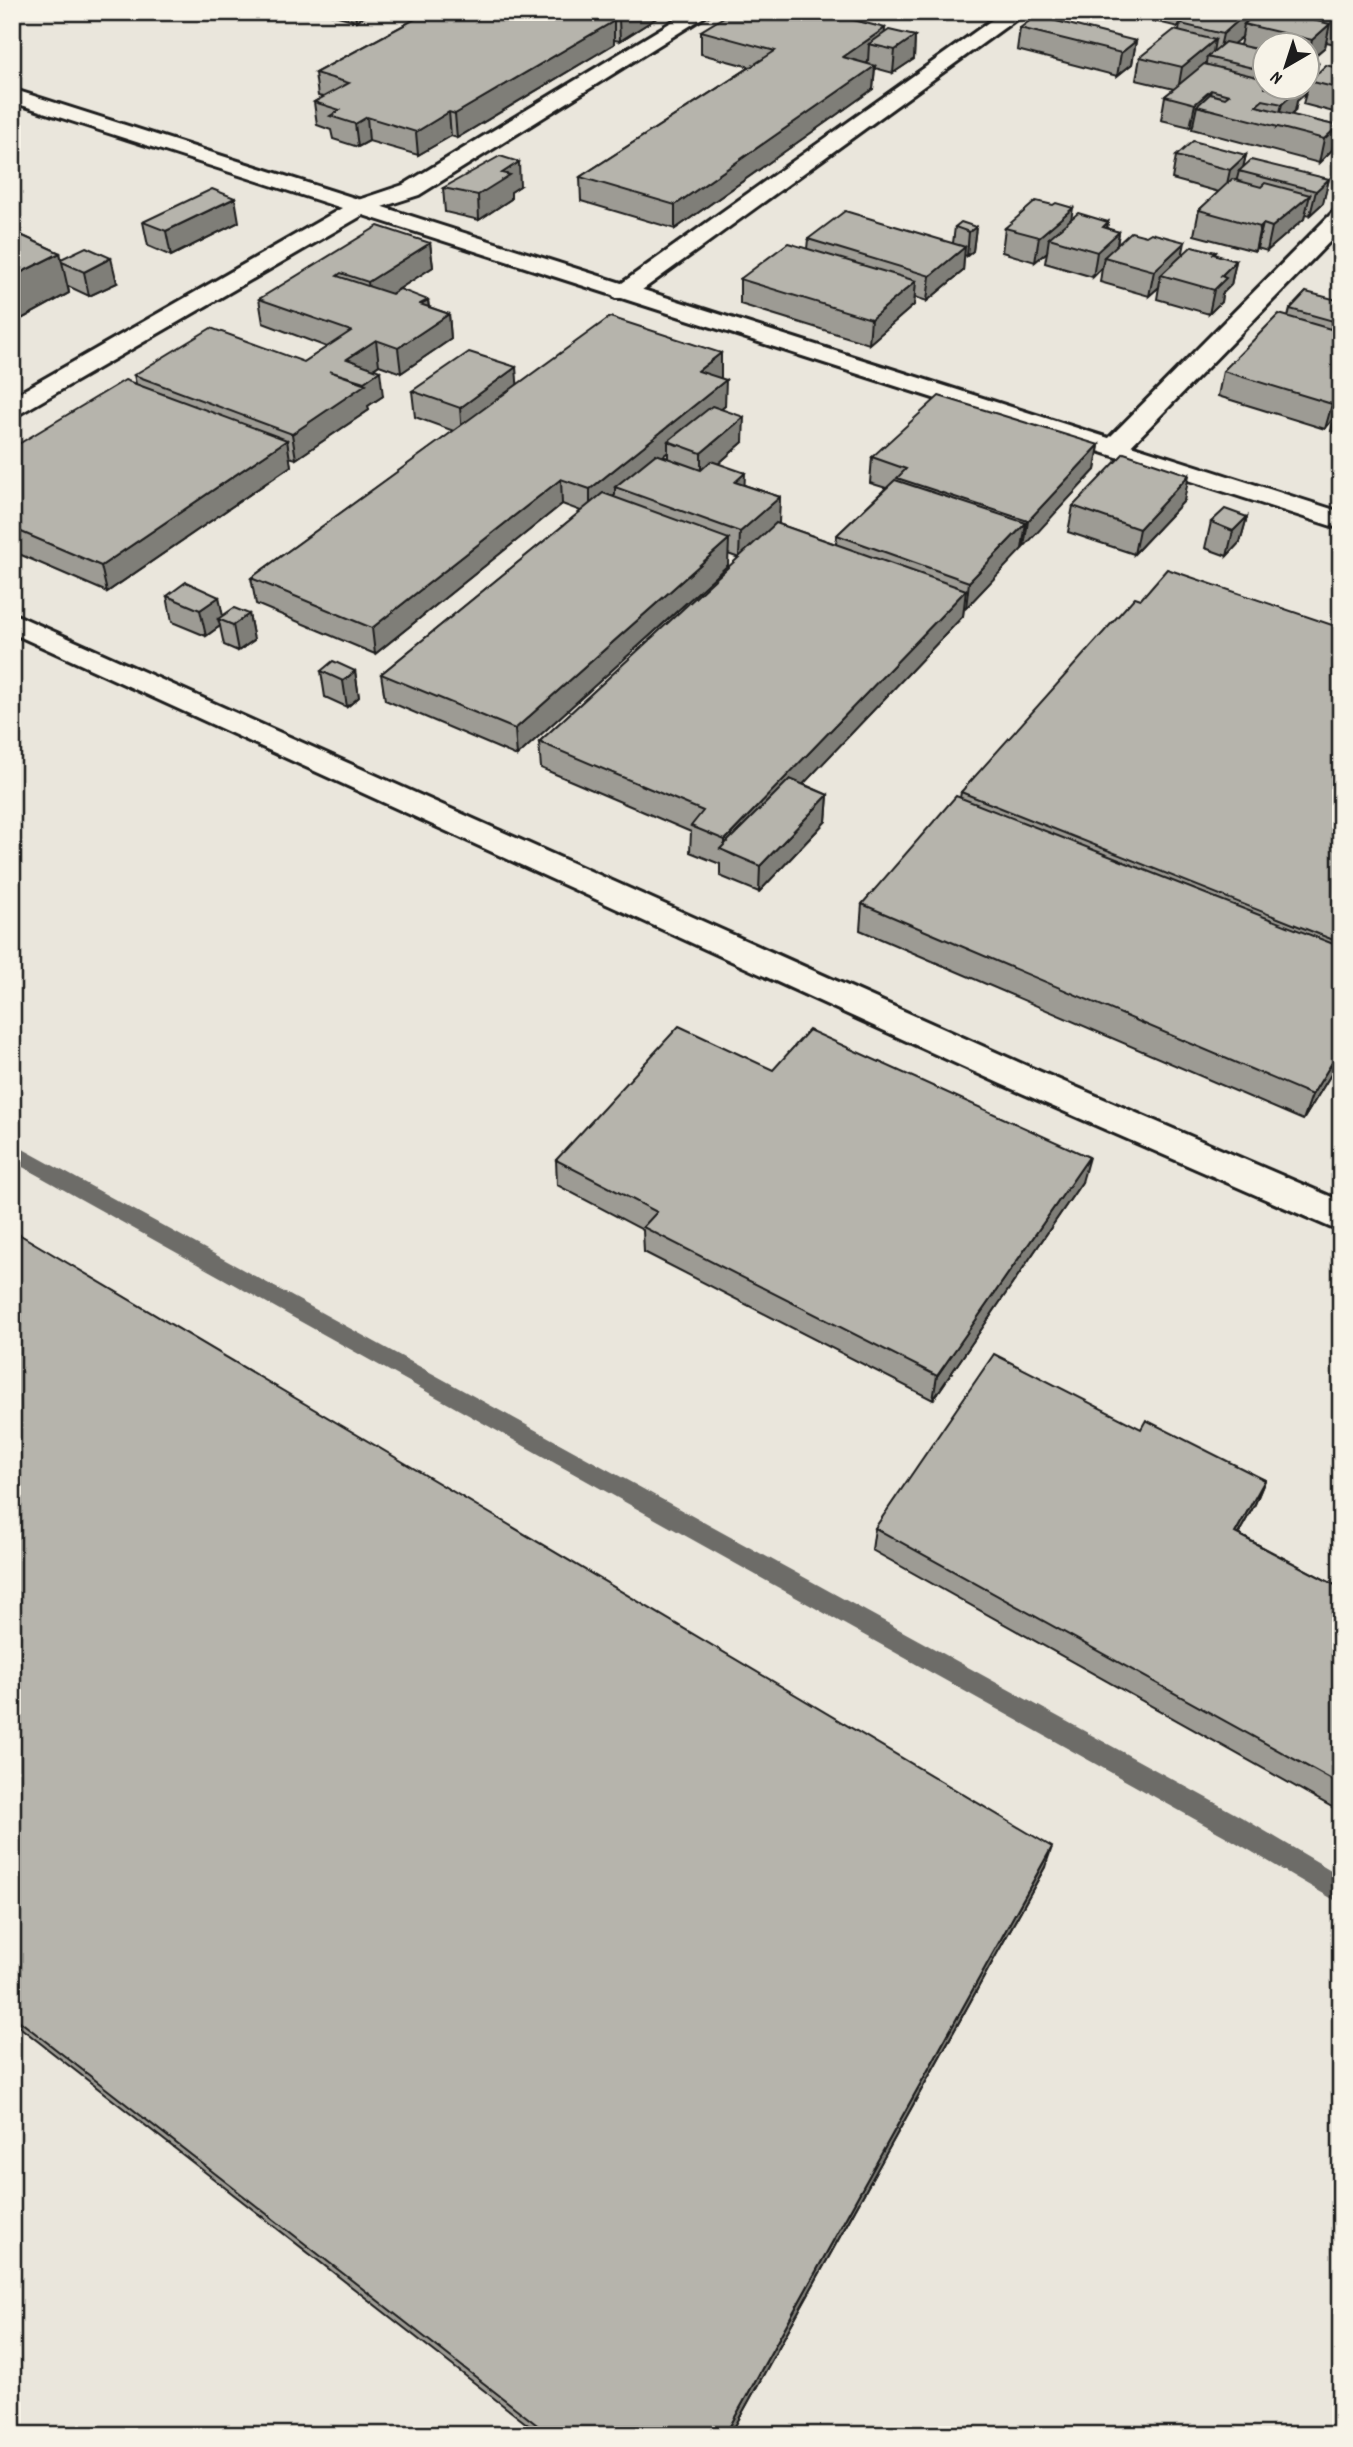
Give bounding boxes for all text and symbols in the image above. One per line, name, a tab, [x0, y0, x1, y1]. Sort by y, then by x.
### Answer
north arrow	[1252, 32, 1322, 102]
text: N	[1265, 63, 1290, 90]

